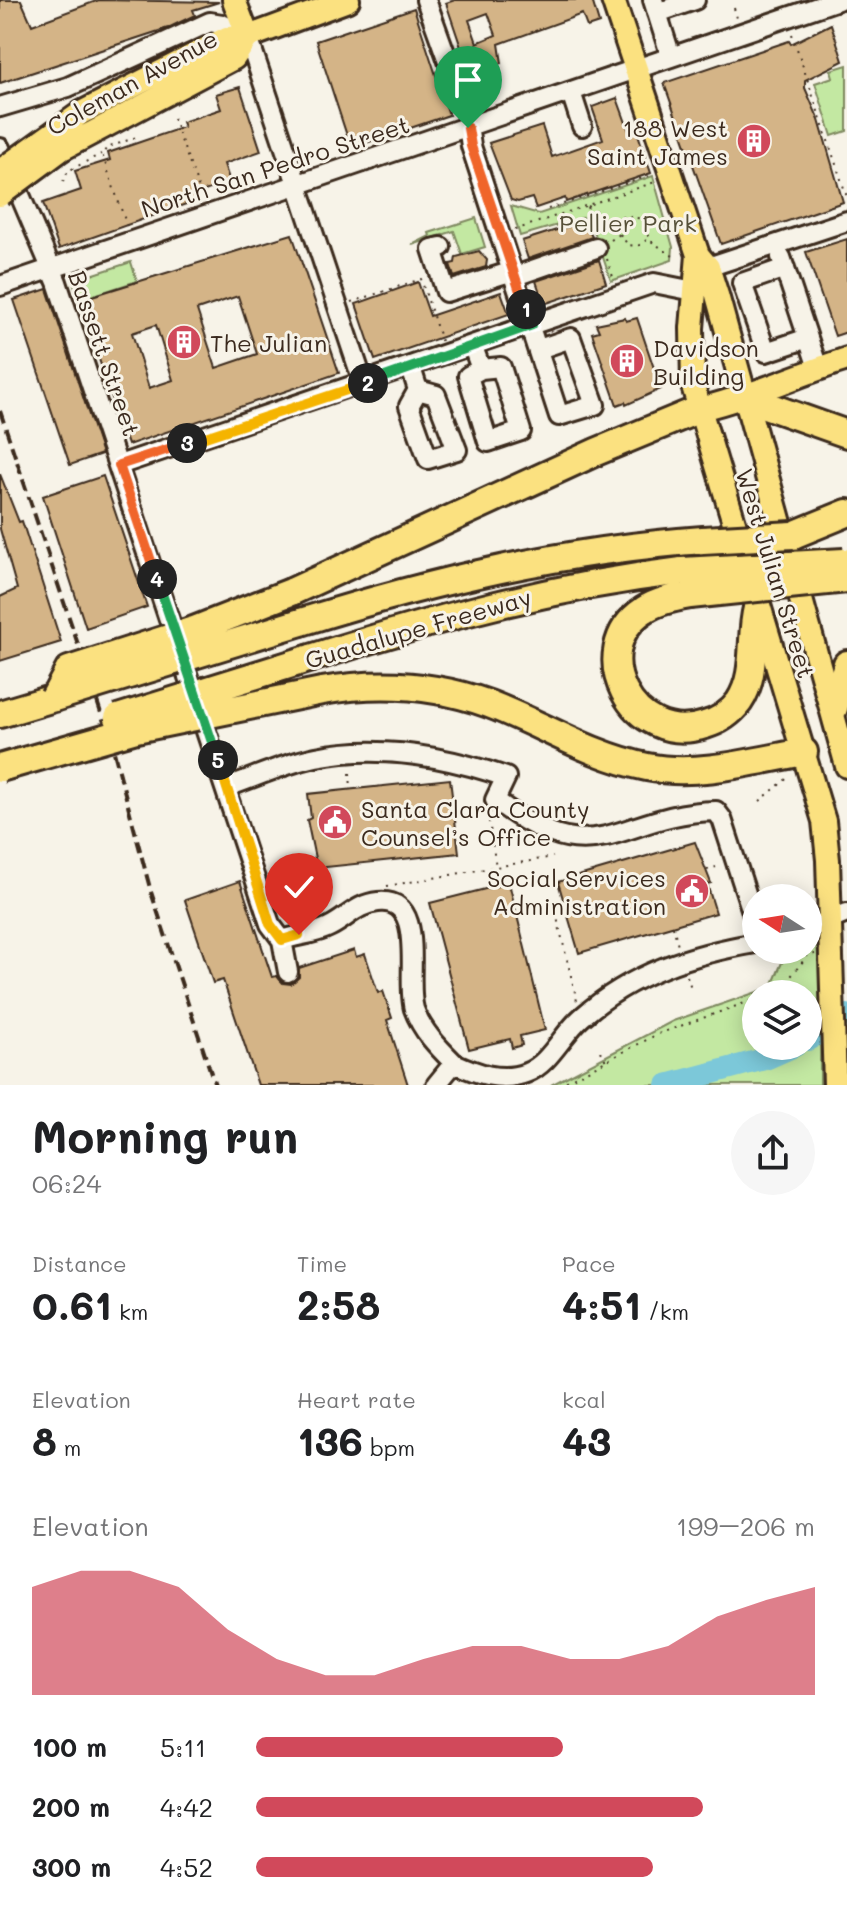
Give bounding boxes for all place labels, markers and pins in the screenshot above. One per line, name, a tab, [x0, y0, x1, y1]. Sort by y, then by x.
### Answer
pin	[434, 46, 502, 128]
place label: 188 West Saint James	[587, 112, 728, 171]
building icon: 188 West Saint James	[735, 122, 773, 160]
pin: 1	[506, 289, 546, 329]
building icon: The Julian	[165, 323, 203, 361]
place label: The Julian	[210, 327, 327, 358]
place label: Davidson Building	[653, 332, 759, 391]
building icon: Davidson Building	[608, 342, 646, 380]
pin: 2	[348, 363, 388, 403]
pin: 3	[167, 423, 207, 463]
pin: 4	[137, 559, 177, 599]
pin: 5	[198, 740, 238, 780]
place label: Santa Clara County Counsel’s Office	[361, 793, 590, 852]
public building icon: Santa Clara County Counsel’s Office	[316, 803, 354, 841]
pin	[265, 853, 333, 935]
place label: Social Services Administration	[487, 862, 666, 921]
public building icon: Social Services Administration	[673, 872, 711, 910]

